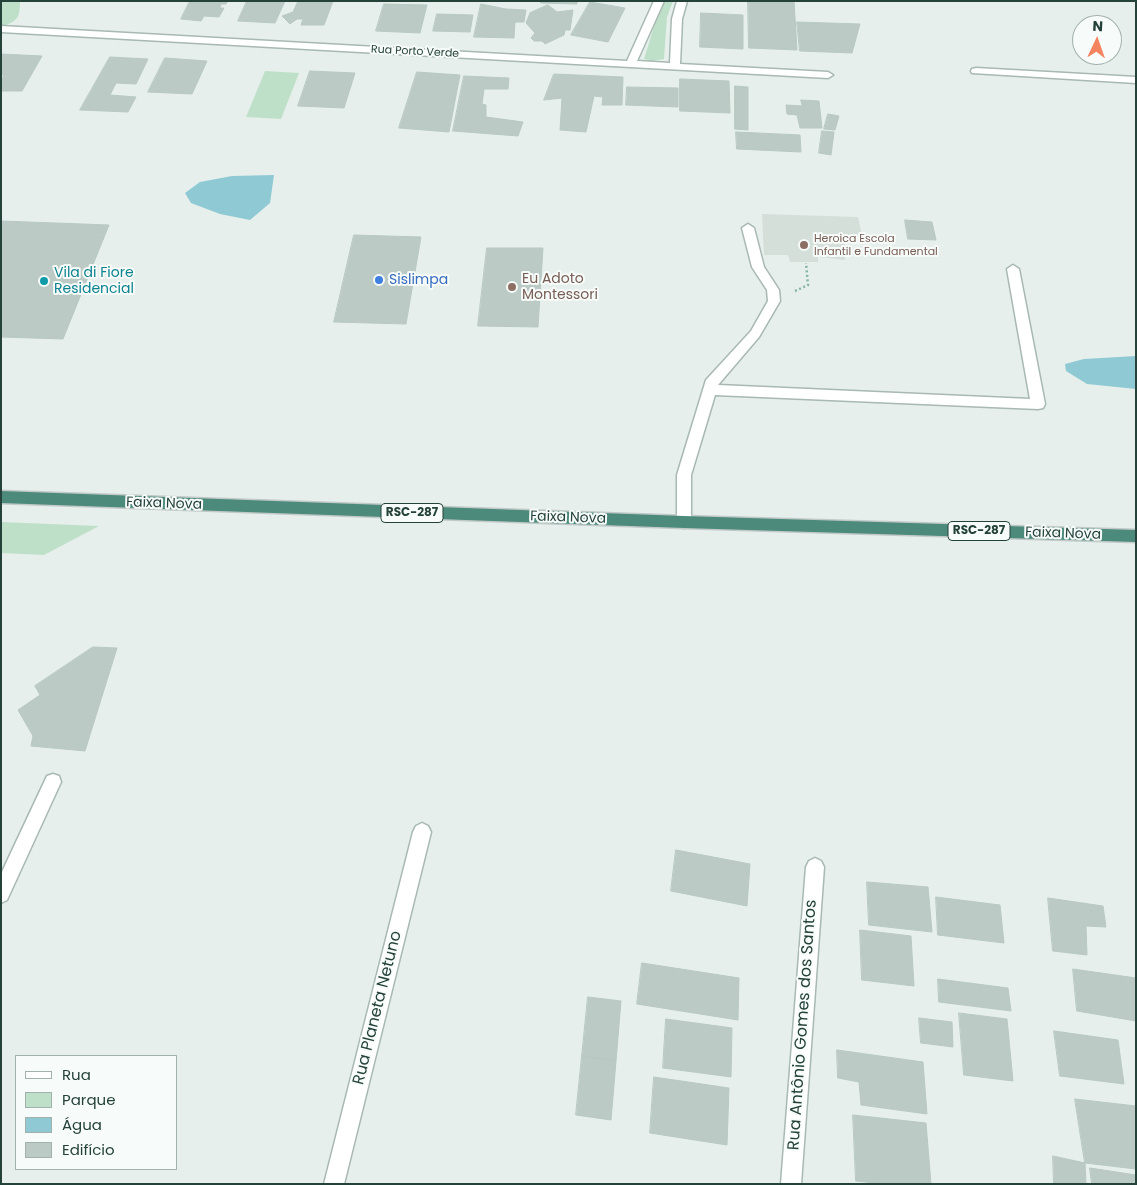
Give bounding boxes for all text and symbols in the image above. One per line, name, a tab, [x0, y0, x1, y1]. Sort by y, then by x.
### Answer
north arrow	[1072, 15, 1122, 65]
text: N	[1092, 16, 1104, 36]
street label: Rua Porto Verde	[371, 43, 459, 61]
place label: Heroica Escola Infantil e Fundamental	[814, 232, 938, 258]
marker: Heroica Escola Infantil e Fundamental	[798, 239, 810, 251]
place label: Vila di Fiore Residencial	[54, 265, 134, 298]
place label: Eu Adoto Montessori	[522, 271, 598, 304]
place label: Sislimpa	[389, 272, 448, 288]
marker: Sislimpa	[373, 274, 385, 286]
marker: Vila di Fiore Residencial	[38, 275, 50, 287]
marker: Eu Adoto Montessori	[506, 281, 518, 293]
street label: Faixa Nova	[126, 494, 202, 514]
road number: RSC-287	[381, 503, 443, 522]
street label: Faixa Nova	[530, 508, 606, 528]
road number: RSC-287	[948, 522, 1010, 540]
street label: Faixa Nova	[1025, 524, 1101, 544]
street label: Rua Antônio Gomes dos Santos	[785, 899, 821, 1151]
street label: Rua Planeta Netuno	[350, 929, 406, 1087]
legend	[15, 1055, 178, 1170]
text: Rua	[62, 1064, 91, 1085]
text: Parque	[62, 1089, 115, 1110]
text: Água	[62, 1114, 102, 1135]
text: Edifício	[62, 1139, 115, 1160]

